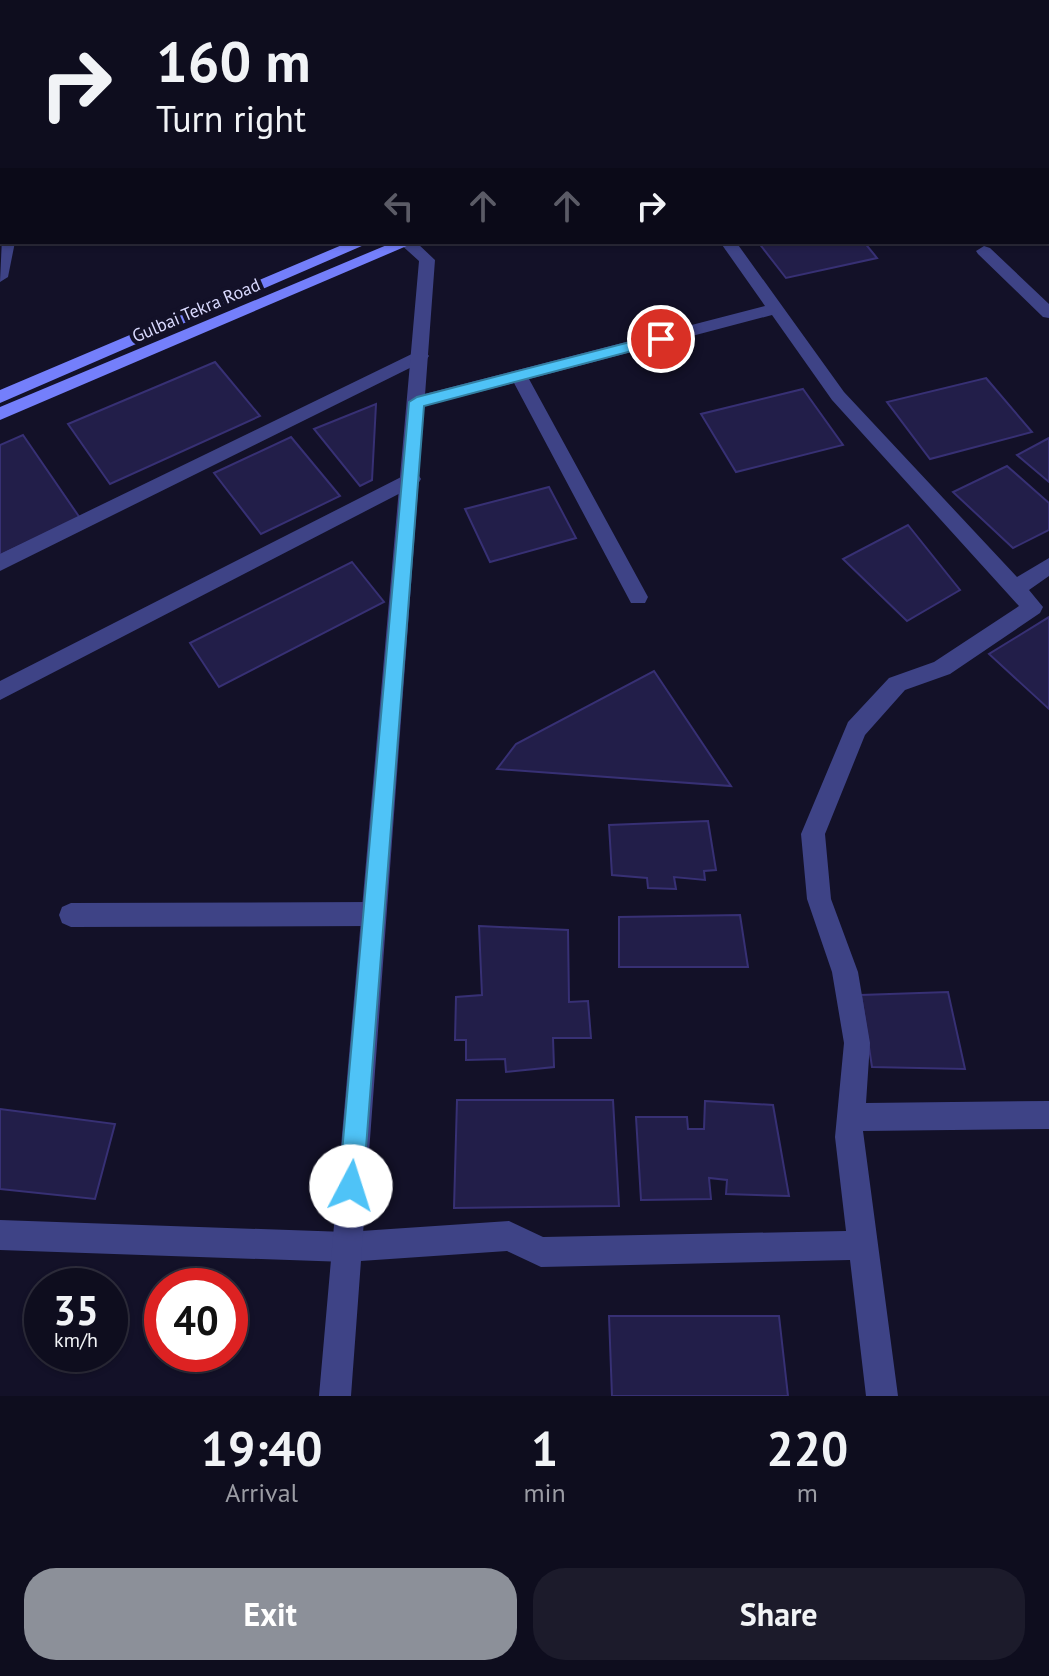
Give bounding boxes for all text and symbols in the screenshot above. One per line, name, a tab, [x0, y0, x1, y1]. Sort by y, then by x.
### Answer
text: 160 m	[156, 25, 311, 97]
icon: right	[24, 32, 128, 136]
text: Turn right	[156, 95, 306, 142]
icon: left	[377, 184, 421, 228]
icon: ahead	[461, 184, 505, 228]
icon: ahead	[545, 184, 589, 228]
icon: right	[629, 184, 673, 228]
street label: Gulbai Tekra Road	[128, 273, 264, 347]
pin	[627, 305, 695, 373]
icon: arrive	[639, 317, 683, 361]
position arrow	[309, 1144, 393, 1228]
speed limit sign: 40	[144, 1268, 248, 1372]
text: 35	[53, 1284, 99, 1336]
text: km/h	[54, 1327, 98, 1353]
text: 19:40	[201, 1417, 323, 1479]
text: 1	[531, 1417, 558, 1479]
text: 220	[767, 1417, 848, 1479]
text: Arrival	[225, 1476, 298, 1509]
text: min	[523, 1476, 566, 1509]
text: m	[797, 1476, 818, 1509]
button: Exit	[24, 1568, 517, 1660]
button: Share	[533, 1568, 1025, 1660]

